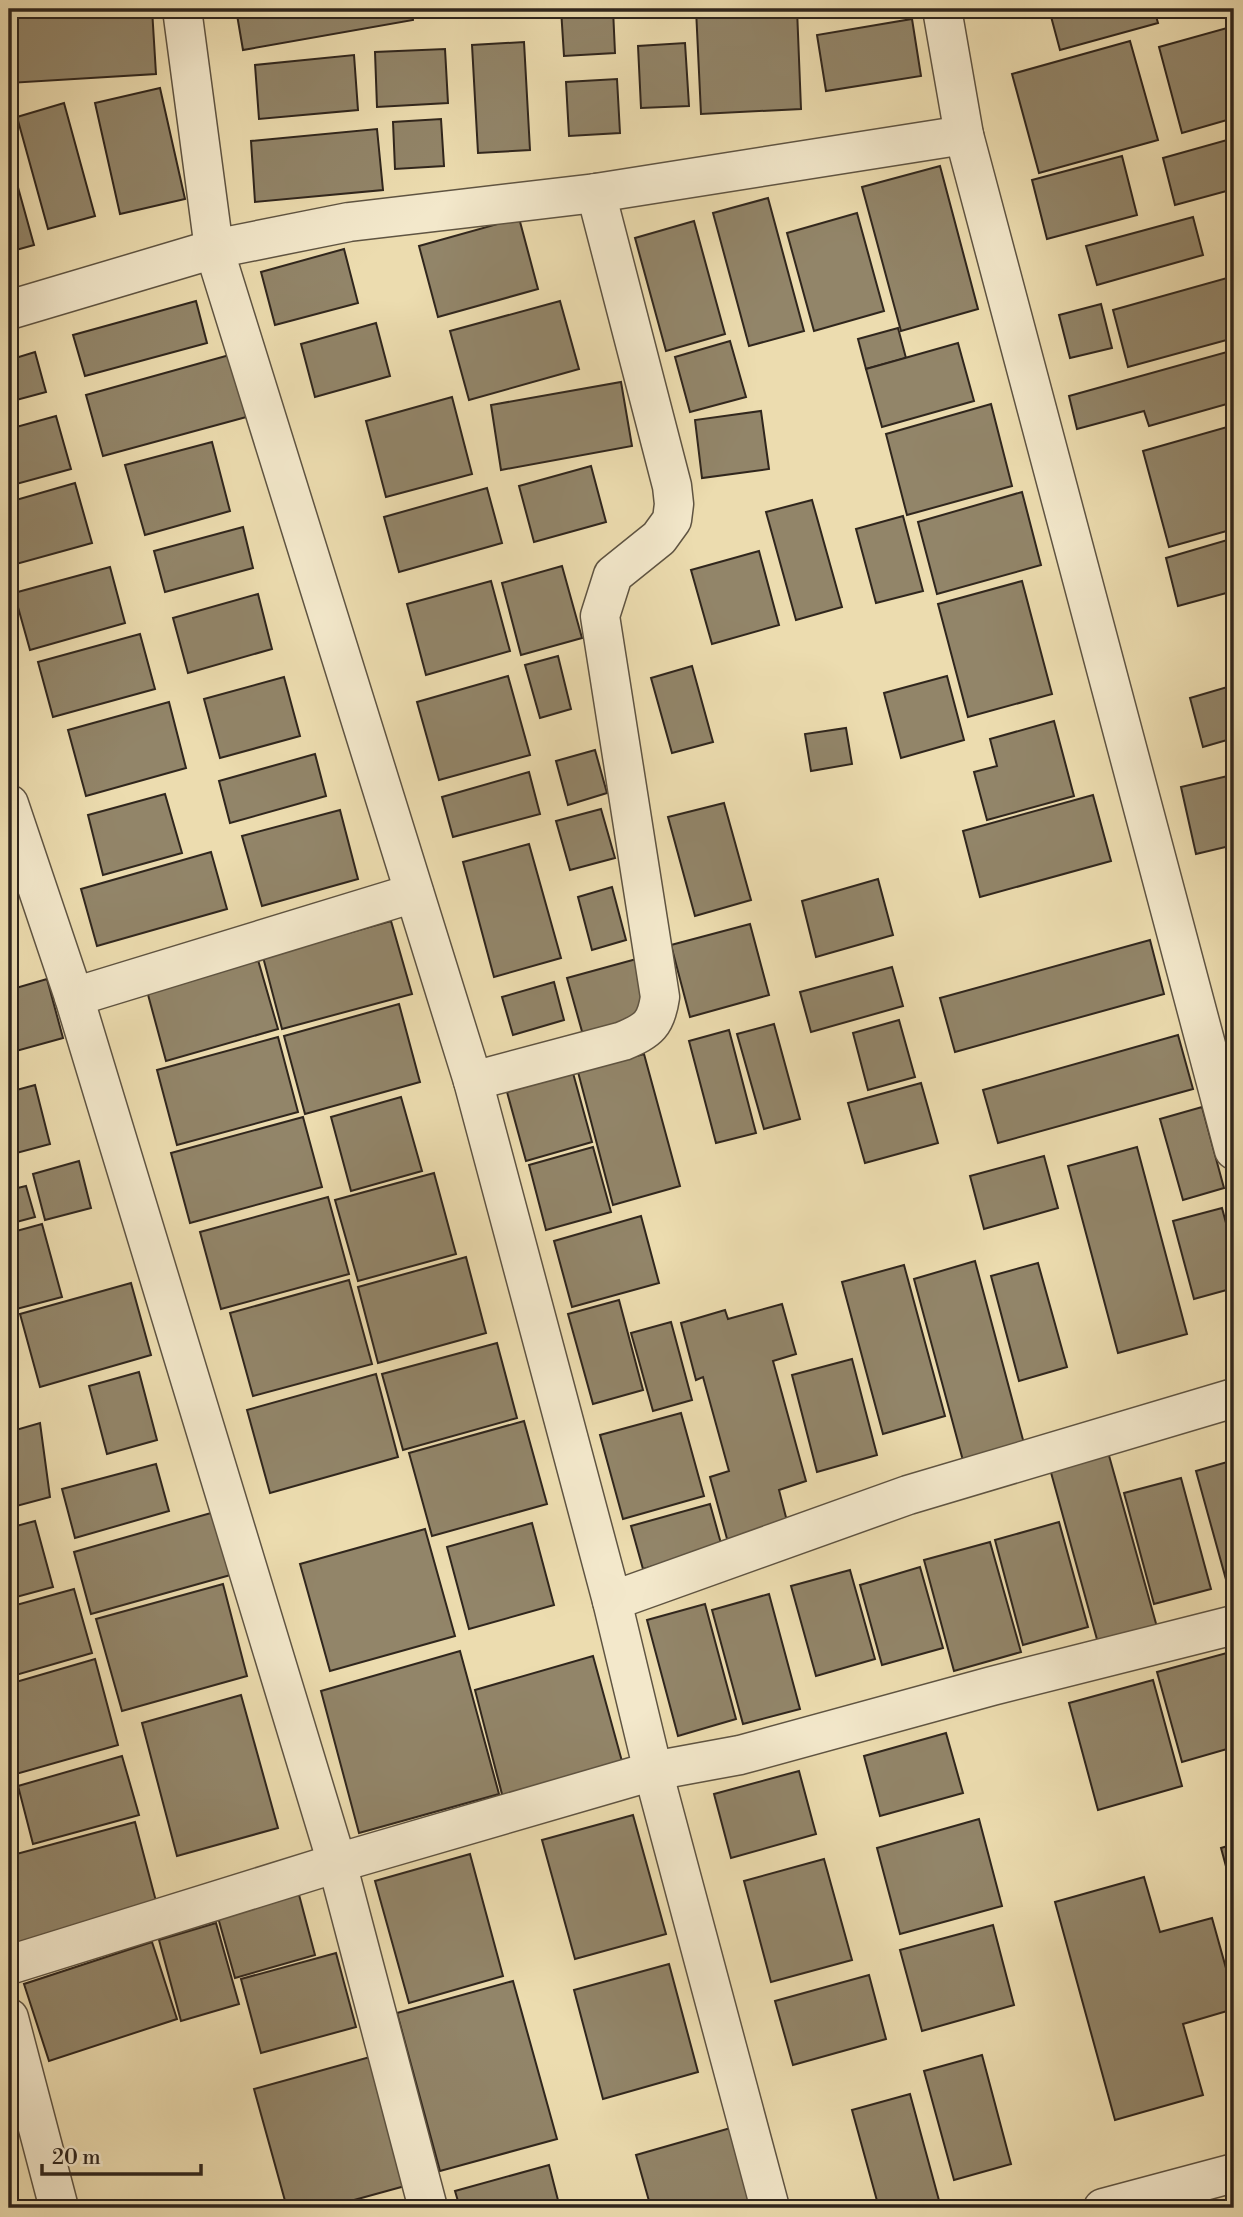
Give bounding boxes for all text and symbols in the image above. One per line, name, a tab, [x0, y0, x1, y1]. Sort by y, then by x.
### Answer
scale bar	[42, 2133, 201, 2177]
text: 20 m	[52, 2145, 101, 2171]

